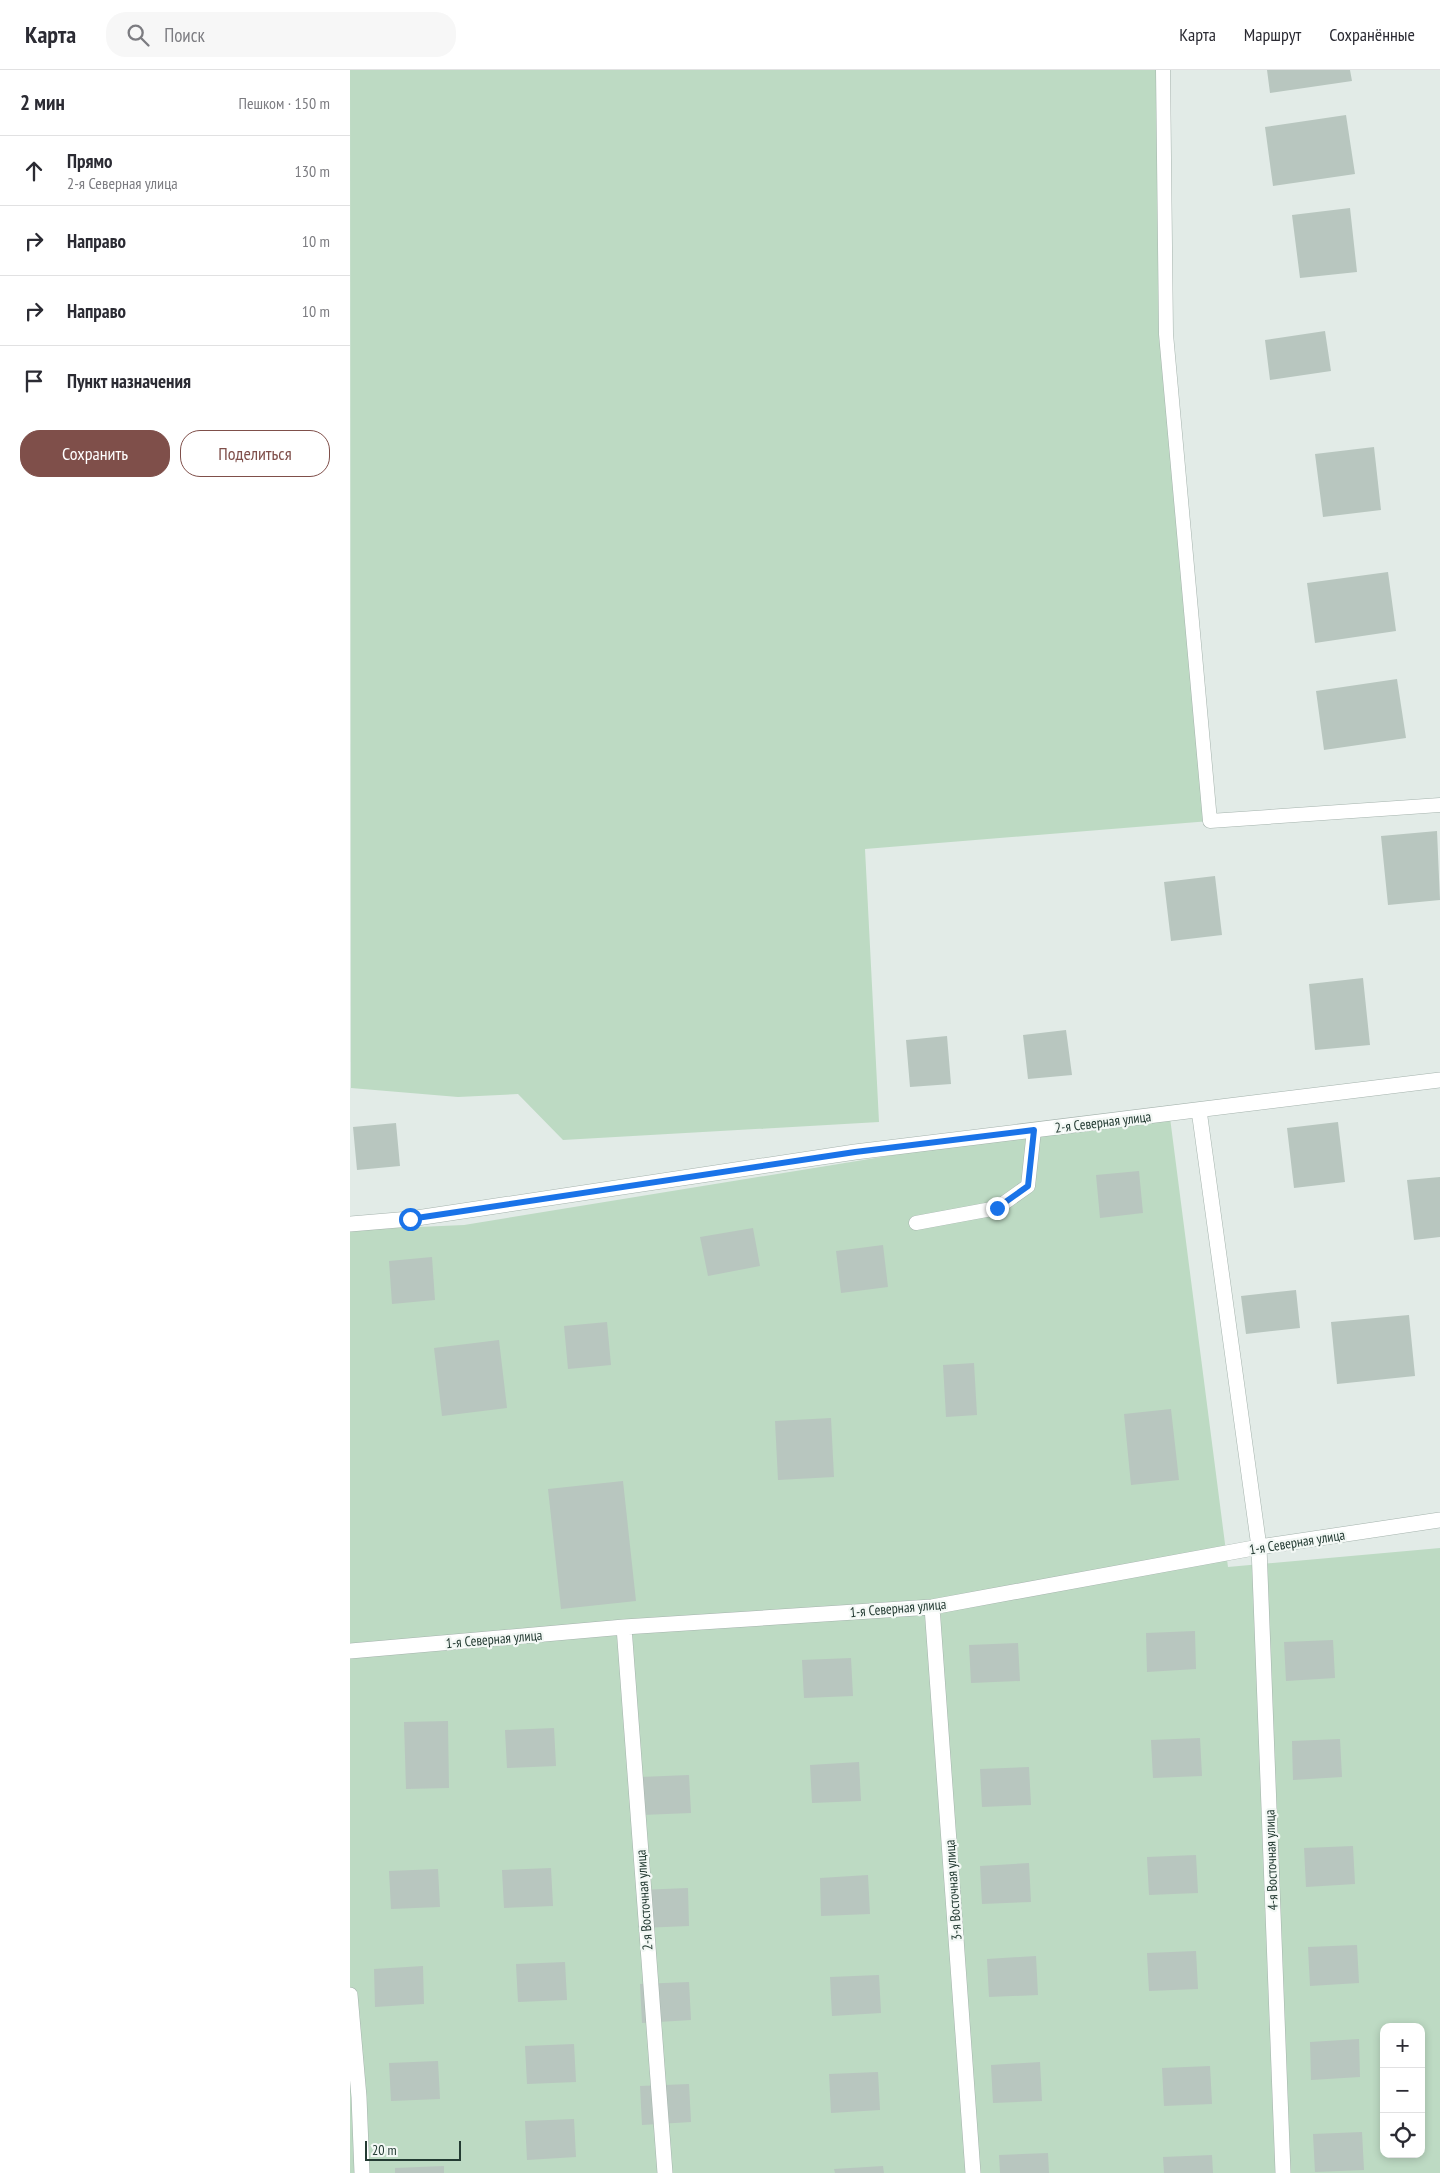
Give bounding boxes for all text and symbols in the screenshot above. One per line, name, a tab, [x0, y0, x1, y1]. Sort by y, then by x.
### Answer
search box	[106, 12, 456, 57]
text: Карта	[25, 19, 76, 50]
icon: search	[124, 21, 152, 49]
text: Поиск	[164, 23, 205, 47]
text: Карта	[1179, 23, 1216, 46]
text: Маршрут	[1244, 23, 1301, 46]
text: Сохранённые	[1329, 23, 1415, 46]
text: 2 мин	[20, 89, 65, 116]
text: Пешком · 150 m	[239, 93, 330, 113]
text: Прямо	[67, 149, 112, 173]
icon: ahead	[20, 157, 48, 185]
text: 130 m	[295, 161, 330, 181]
text: 2-я Северная улица	[67, 173, 178, 193]
icon: right	[20, 227, 48, 255]
text: Направо	[67, 229, 126, 253]
text: 10 m	[302, 231, 330, 251]
icon: right	[20, 297, 48, 325]
text: Направо	[67, 299, 126, 323]
text: 10 m	[302, 301, 330, 321]
icon: arrive	[20, 367, 48, 395]
text: Пункт назначения	[67, 369, 191, 393]
button: Сохранить	[20, 430, 170, 477]
button: Поделиться	[180, 430, 330, 477]
street label: 2-я Северная улица	[1054, 1107, 1152, 1137]
route end	[986, 1197, 1009, 1220]
route start	[399, 1208, 422, 1231]
street label: 1-я Северная улица	[1248, 1526, 1346, 1558]
street label: 1-я Северная улица	[849, 1595, 947, 1621]
street label: 1-я Северная улица	[445, 1626, 543, 1652]
street label: 4-я Восточная улица	[1260, 1809, 1282, 1911]
street label: 3-я Восточная улица	[941, 1839, 965, 1941]
street label: 2-я Восточная улица	[632, 1849, 656, 1951]
map controls	[1380, 2023, 1425, 2158]
button: +	[1380, 2023, 1425, 2068]
button: −	[1380, 2068, 1425, 2113]
button: locate	[1380, 2113, 1425, 2158]
scale bar	[365, 2138, 461, 2161]
text: 20 m	[372, 2141, 397, 2159]

